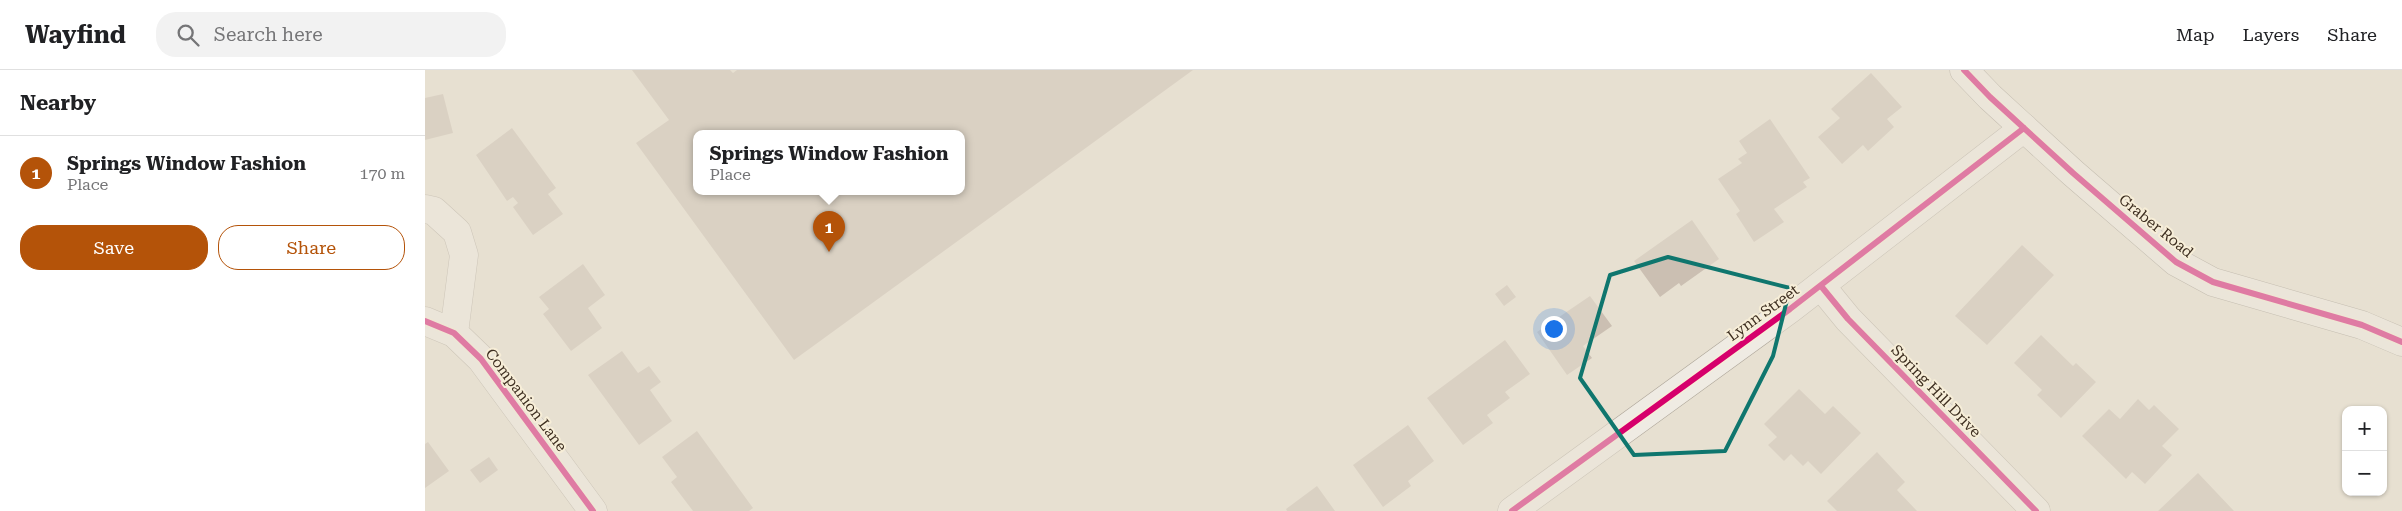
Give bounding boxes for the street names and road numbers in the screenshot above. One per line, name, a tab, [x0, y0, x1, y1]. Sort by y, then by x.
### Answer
street label: Graber Road	[2115, 190, 2197, 262]
street label: Lynn Street	[1724, 281, 1803, 345]
street label: Spring Hill Drive	[1887, 341, 1985, 441]
street label: Companion Lane	[481, 345, 571, 455]

